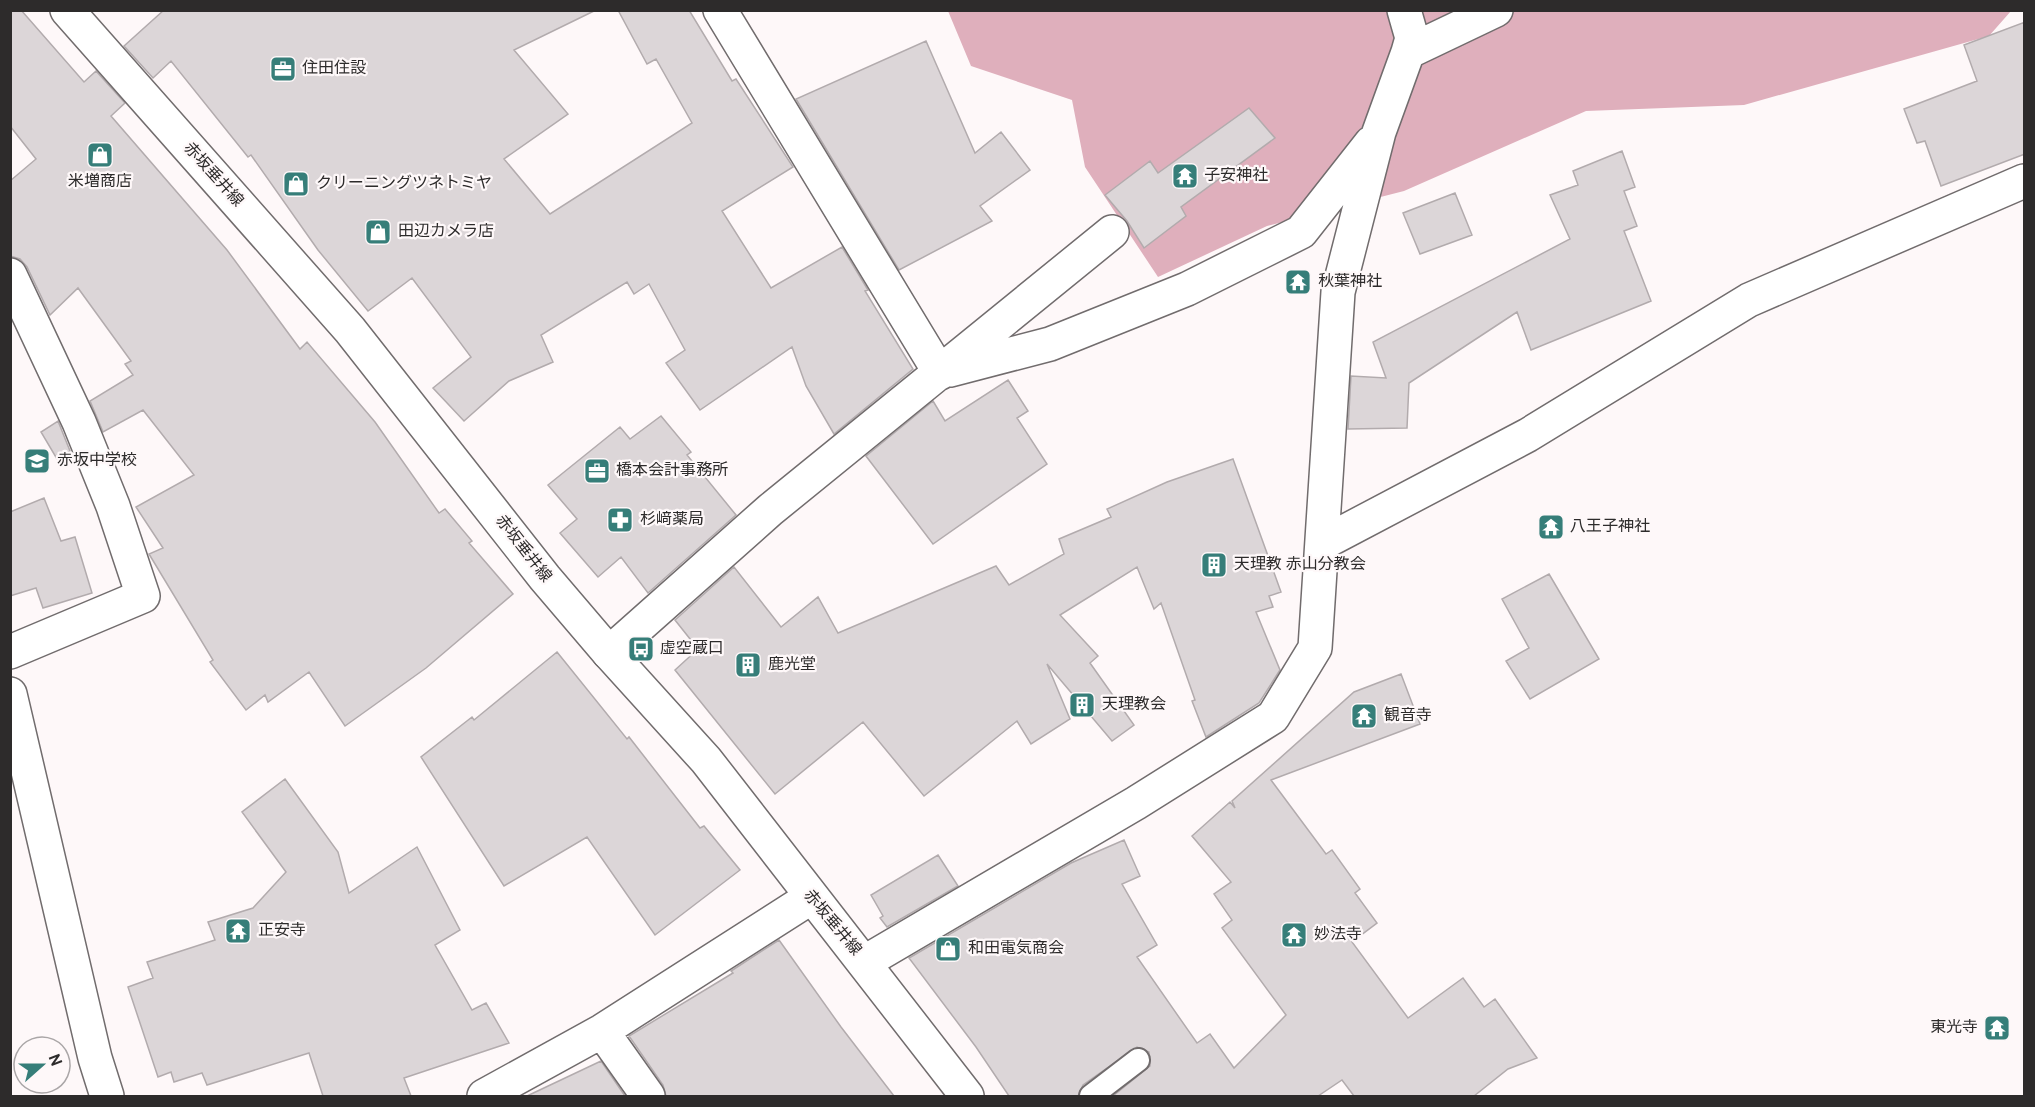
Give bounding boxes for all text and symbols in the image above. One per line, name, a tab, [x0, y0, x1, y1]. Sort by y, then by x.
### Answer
office icon: 住田住設	[268, 54, 298, 84]
place label: 住田住設	[302, 59, 366, 79]
street label: 赤坂垂井線	[179, 139, 247, 211]
shop icon: 米増商店	[85, 140, 115, 170]
temple icon: 子安神社	[1170, 161, 1200, 191]
place label: 子安神社	[1204, 166, 1268, 186]
shop icon: クリーニングツネトミヤ	[281, 169, 311, 199]
place label: 米増商店	[68, 172, 132, 192]
place label: クリーニングツネトミヤ	[316, 174, 492, 194]
shop icon: 田辺カメラ店	[363, 217, 393, 247]
place label: 田辺カメラ店	[398, 222, 494, 242]
temple icon: 秋葉神社	[1283, 267, 1313, 297]
place label: 秋葉神社	[1318, 272, 1382, 292]
school or university icon: 赤坂中学校	[22, 446, 52, 476]
place label: 赤坂中学校	[57, 451, 137, 471]
office icon: 橋本会計事務所	[582, 456, 612, 486]
place label: 橋本会計事務所	[616, 461, 728, 481]
pharmacy icon: 杉﨑薬局	[605, 505, 635, 535]
place label: 杉﨑薬局	[640, 510, 704, 530]
street label: 赤坂垂井線	[490, 511, 556, 587]
temple icon: 八王子神社	[1536, 512, 1566, 542]
place label: 八王子神社	[1570, 517, 1650, 537]
building icon: 天理教 赤山分教会	[1199, 550, 1229, 580]
place label: 天理教 赤山分教会	[1234, 555, 1366, 575]
bus stop icon: 虚空蔵口	[626, 634, 656, 664]
place label: 虚空蔵口	[660, 639, 724, 659]
building icon: 鹿光堂	[733, 650, 763, 680]
place label: 鹿光堂	[768, 655, 816, 675]
building icon: 天理教会	[1067, 690, 1097, 720]
place label: 天理教会	[1102, 695, 1166, 715]
temple icon: 観音寺	[1349, 701, 1379, 731]
place label: 観音寺	[1384, 706, 1432, 726]
street label: 赤坂垂井線	[799, 886, 865, 960]
temple icon: 正安寺	[223, 916, 253, 946]
temple icon: 妙法寺	[1279, 920, 1309, 950]
place label: 正安寺	[258, 921, 306, 941]
place label: 妙法寺	[1314, 925, 1362, 945]
shop icon: 和田電気商会	[933, 934, 963, 964]
place label: 和田電気商会	[968, 939, 1064, 959]
temple icon: 東光寺	[1982, 1013, 2012, 1043]
place label: 東光寺	[1930, 1018, 1978, 1038]
north arrow	[12, 1035, 72, 1095]
text: N	[43, 1051, 66, 1069]

